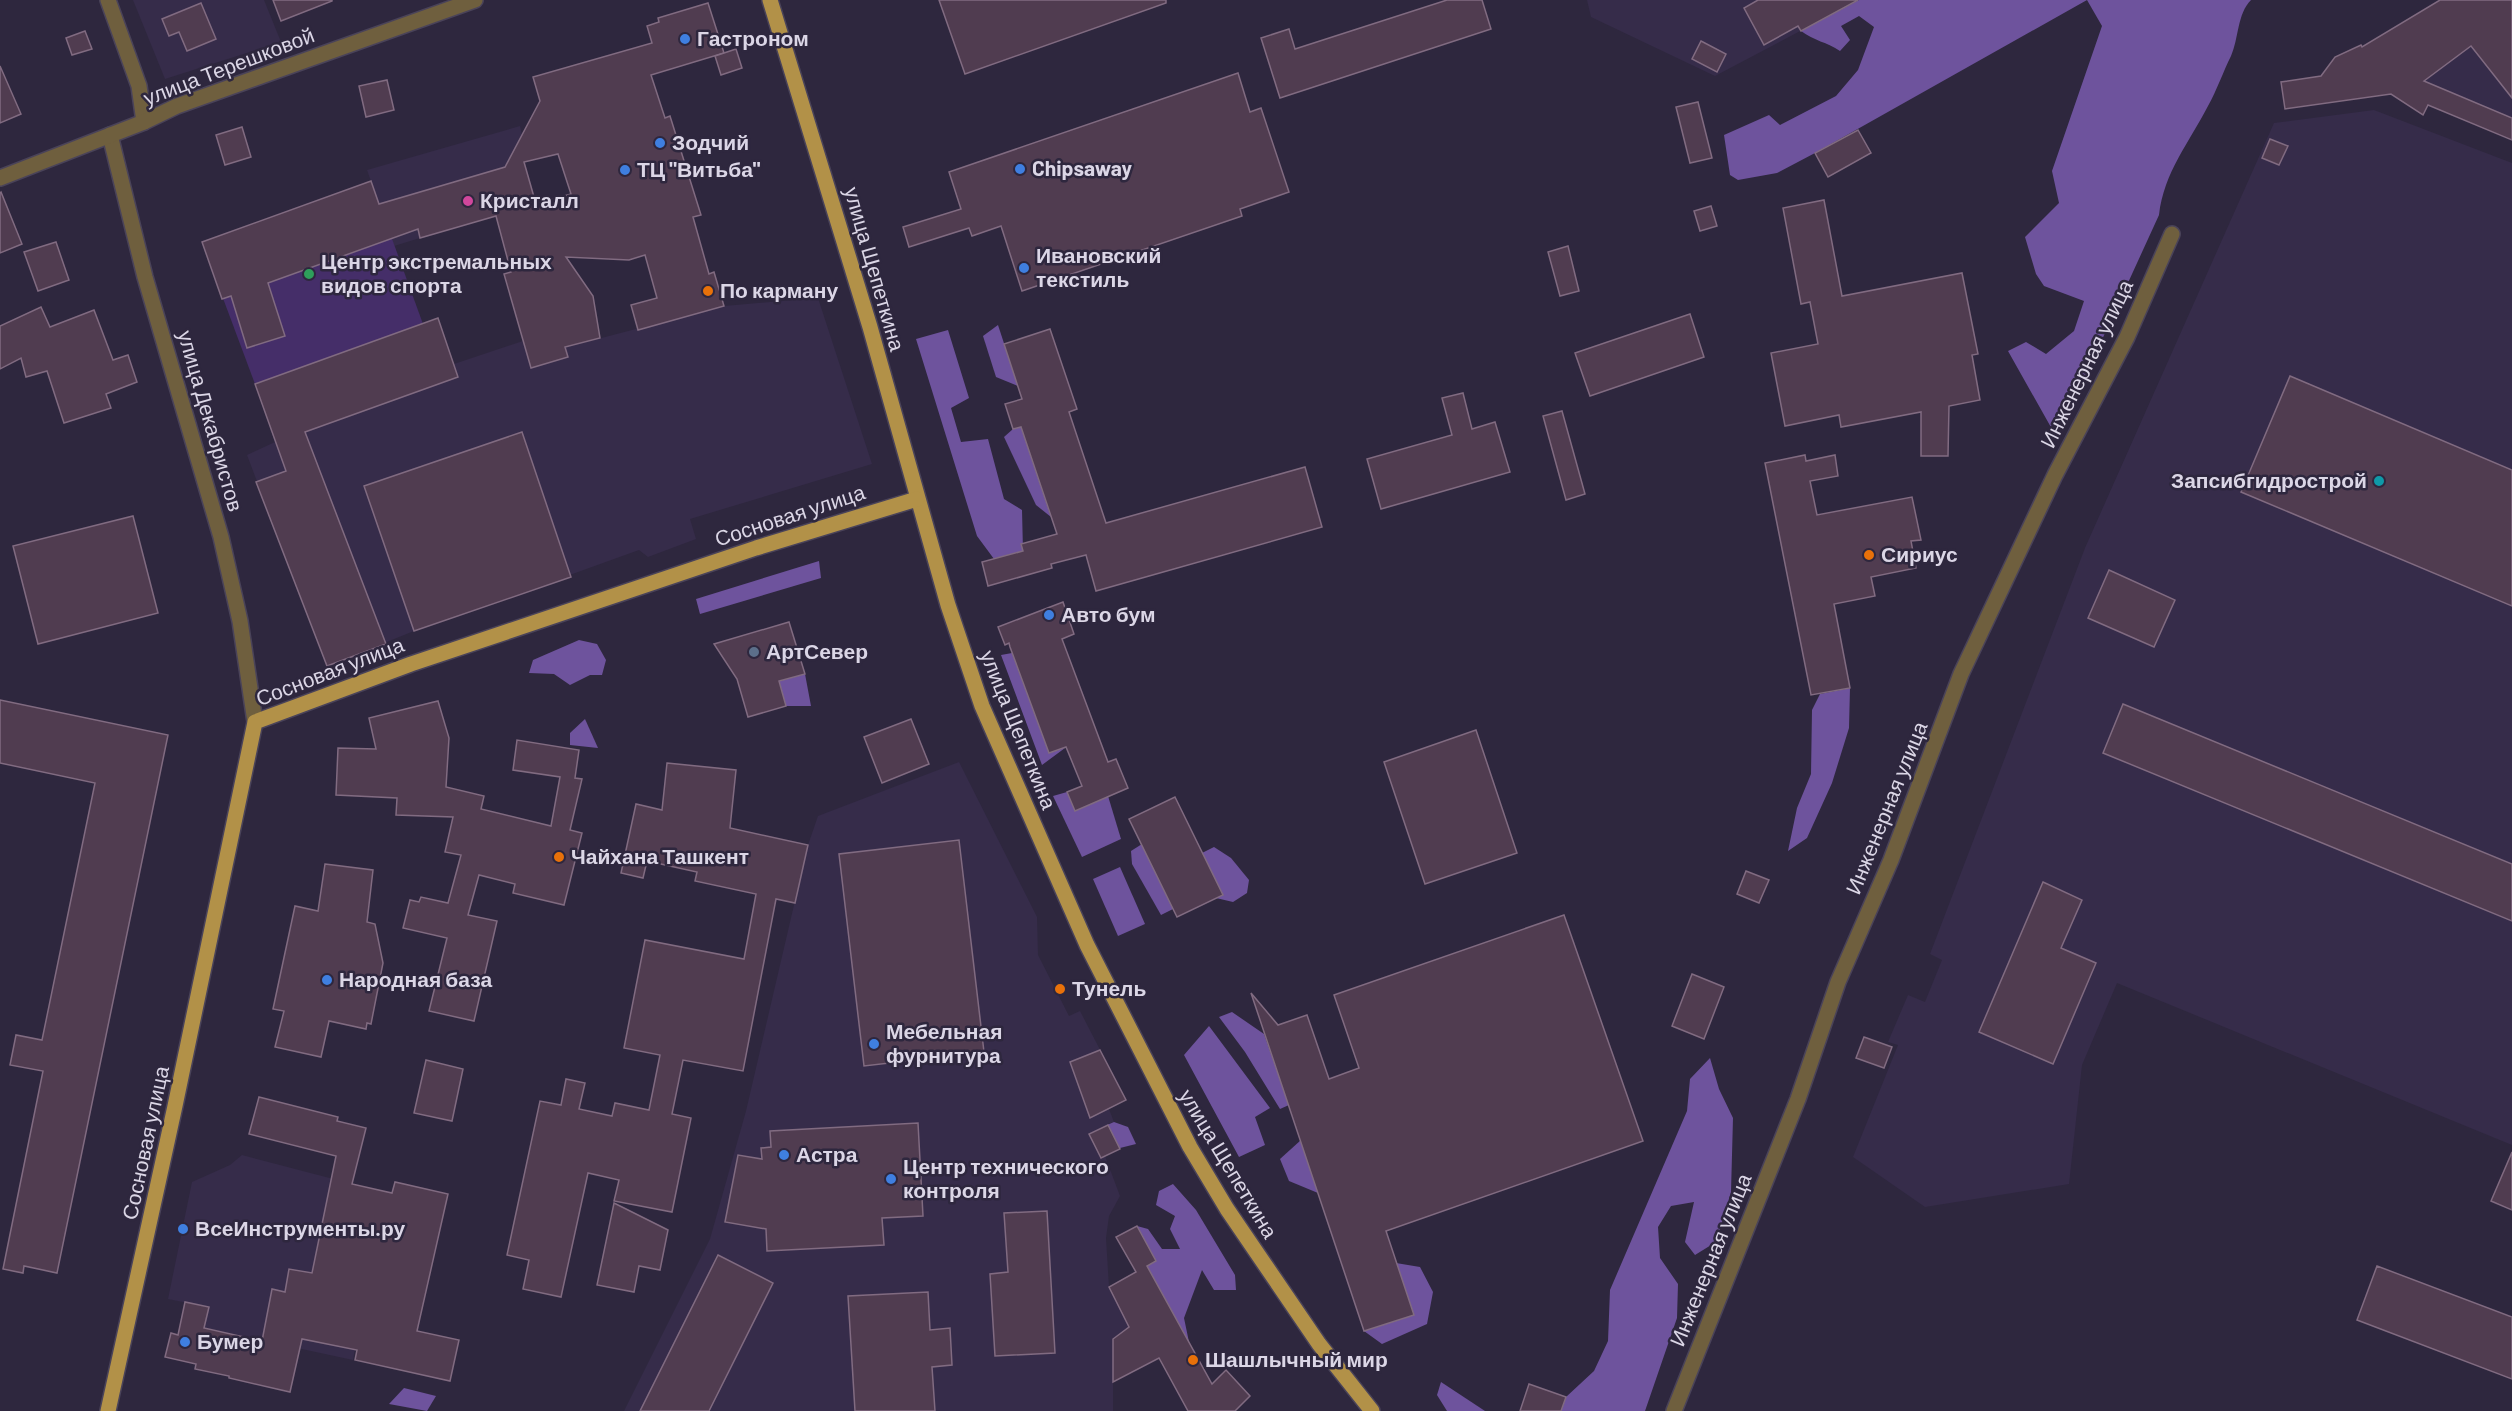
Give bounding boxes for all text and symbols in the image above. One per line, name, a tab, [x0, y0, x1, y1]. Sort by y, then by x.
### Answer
street label: улица Терешковой	[140, 22, 317, 110]
place label: Гастроном	[697, 25, 809, 50]
marker: Гастроном	[678, 32, 692, 46]
place label: Зодчий	[672, 129, 749, 154]
marker: Зодчий	[653, 136, 667, 150]
place label: Chipsaway	[1032, 155, 1133, 180]
place label: ТЦ "Витьба"	[637, 156, 761, 181]
marker: Chipsaway	[1013, 162, 1027, 176]
marker: ТЦ "Витьба"	[618, 163, 632, 177]
street label: улица Щепеткина	[840, 184, 911, 354]
place label: Кристалл	[480, 187, 579, 212]
marker: Кристалл	[461, 194, 475, 208]
place label: Ивановский текстиль	[1036, 242, 1161, 291]
place label: Центр экстремальных видов спорта	[321, 248, 552, 297]
marker: Ивановский текстиль	[1017, 261, 1031, 275]
marker: Центр экстремальных видов спорта	[302, 267, 316, 281]
street label: Инженерная улица	[2034, 275, 2137, 451]
place label: По карману	[720, 277, 838, 302]
marker: По карману	[701, 284, 715, 298]
street label: улица Декабристов	[174, 327, 249, 514]
place label: Запсибгидрострой	[2171, 467, 2367, 492]
marker: Запсибгидрострой	[2372, 474, 2386, 488]
street label: Сосновая улица	[711, 478, 868, 551]
place label: Сириус	[1881, 541, 1958, 566]
marker: Сириус	[1862, 548, 1876, 562]
place label: Авто бум	[1061, 601, 1155, 626]
marker: Авто бум	[1042, 608, 1056, 622]
street label: Сосновая улица	[252, 631, 407, 710]
place label: АртСевер	[766, 638, 868, 663]
marker: АртСевер	[747, 645, 761, 659]
street label: улица Щепеткина	[976, 646, 1063, 813]
street label: Инженерная улица	[1840, 717, 1932, 897]
place label: Чайхана Ташкент	[571, 843, 749, 868]
marker: Чайхана Ташкент	[552, 850, 566, 864]
place label: Народная база	[339, 966, 492, 991]
marker: Народная база	[320, 973, 334, 987]
place label: Тунель	[1072, 975, 1146, 1000]
marker: Тунель	[1053, 982, 1067, 996]
place label: Мебельная фурнитура	[886, 1018, 1002, 1067]
marker: Мебельная фурнитура	[867, 1037, 881, 1051]
street label: Сосновая улица	[116, 1063, 173, 1222]
street label: улица Щепеткина	[1175, 1084, 1284, 1243]
place label: Астра	[796, 1141, 858, 1166]
marker: Астра	[777, 1148, 791, 1162]
place label: Центр технического контроля	[903, 1153, 1109, 1202]
street label: Инженерная улица	[1664, 1169, 1756, 1349]
marker: Центр технического контроля	[884, 1172, 898, 1186]
place label: ВсеИнструменты.ру	[195, 1215, 406, 1240]
marker: ВсеИнструменты.ру	[176, 1222, 190, 1236]
place label: Бумер	[197, 1328, 263, 1353]
marker: Бумер	[178, 1335, 192, 1349]
place label: Шашлычный мир	[1205, 1346, 1388, 1371]
marker: Шашлычный мир	[1186, 1353, 1200, 1367]

